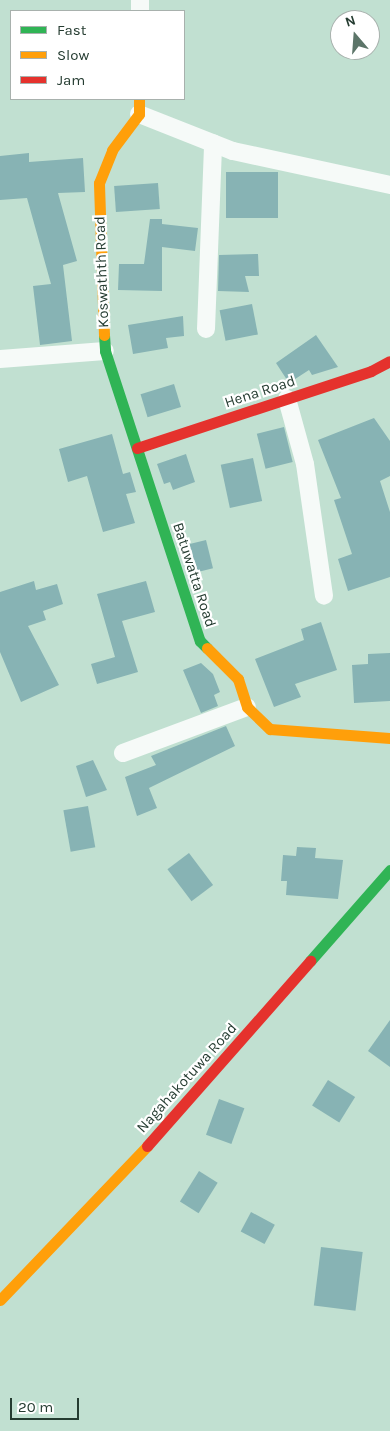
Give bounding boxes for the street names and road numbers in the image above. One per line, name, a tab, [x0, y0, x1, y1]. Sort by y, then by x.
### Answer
street label: Koswathth Road	[91, 216, 113, 328]
street label: Hena Road	[222, 372, 298, 412]
street label: Batuwatta Road	[169, 520, 219, 630]
street label: Nagahakotuwa Road	[133, 1020, 241, 1136]

